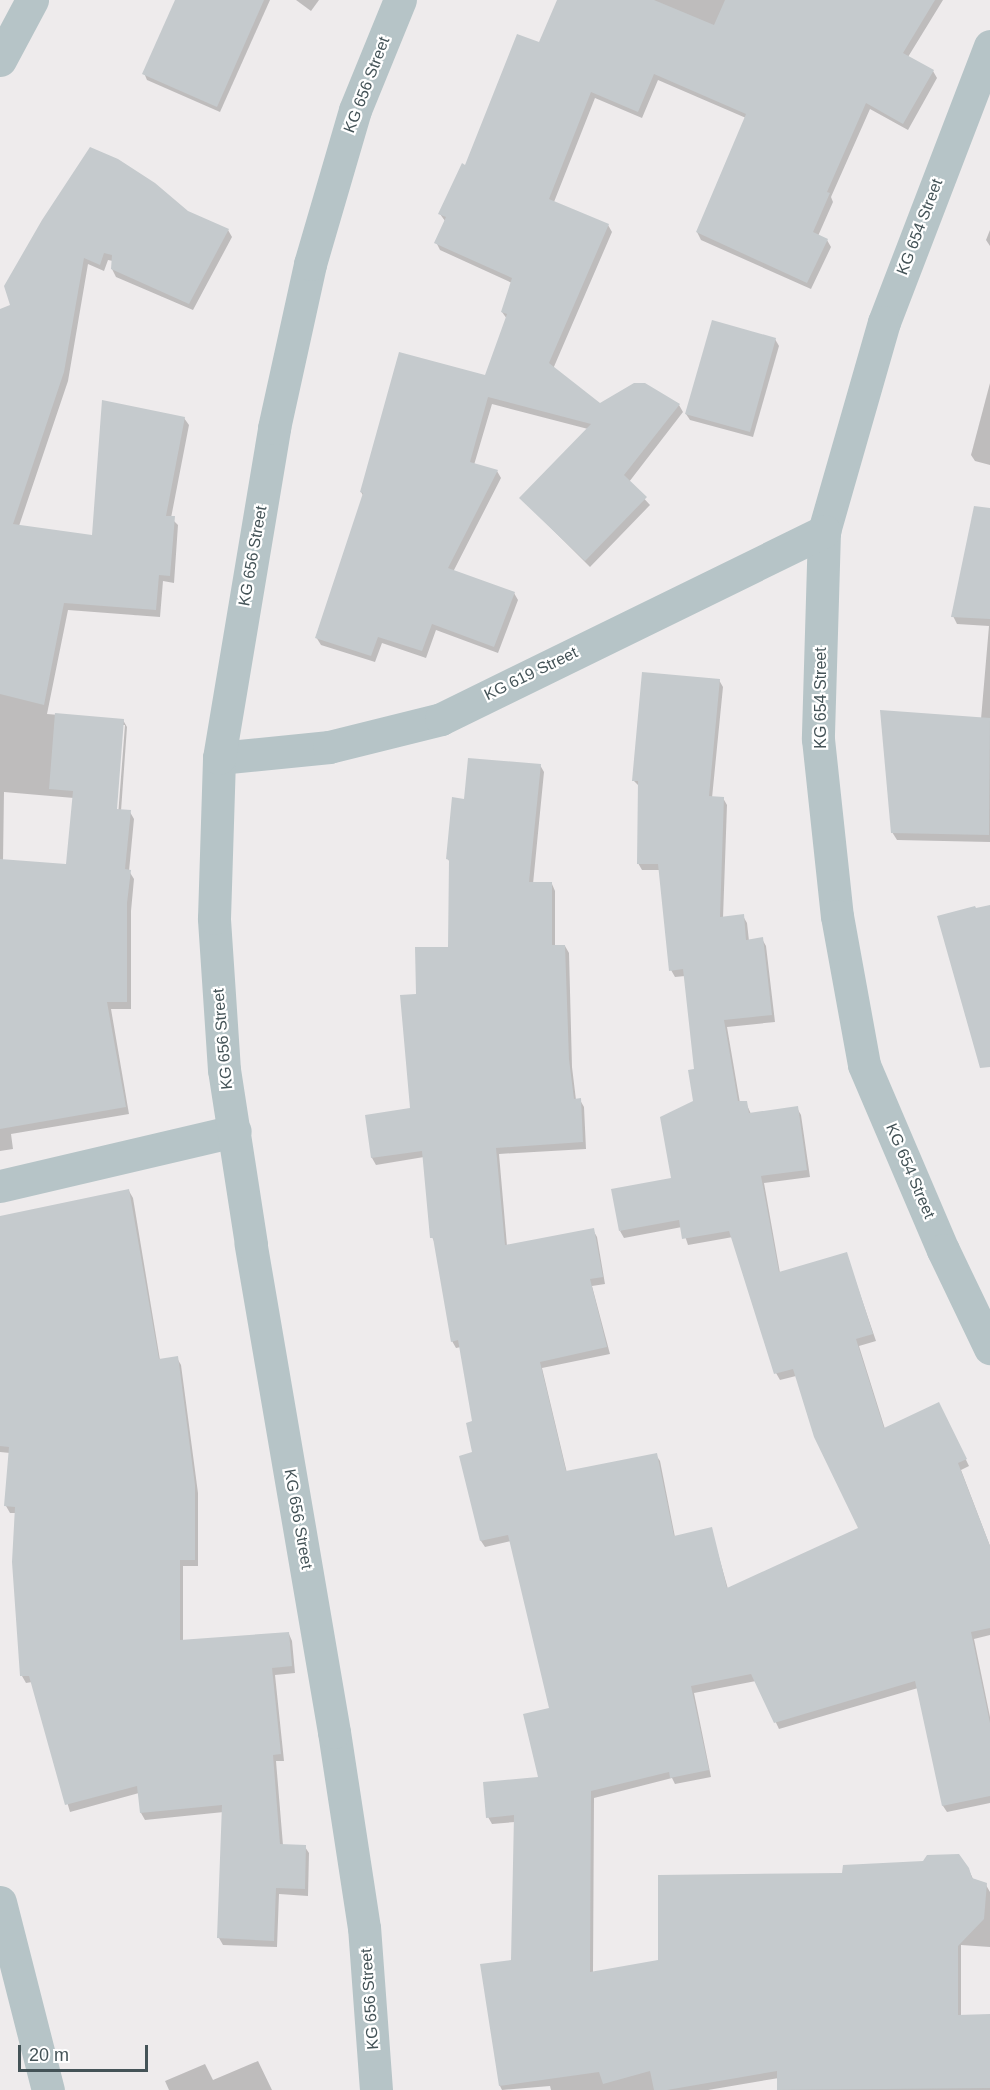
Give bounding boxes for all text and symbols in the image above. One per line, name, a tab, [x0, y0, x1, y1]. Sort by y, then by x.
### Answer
street label: KG 656 Street	[340, 34, 394, 136]
street label: KG 654 Street	[893, 176, 947, 278]
street label: KG 656 Street	[235, 504, 271, 608]
street label: KG 619 Street	[481, 643, 581, 705]
street label: KG 654 Street	[811, 647, 831, 749]
street label: KG 656 Street	[209, 988, 237, 1090]
street label: KG 654 Street	[881, 1121, 939, 1221]
street label: KG 656 Street	[280, 1467, 316, 1571]
street label: KG 656 Street	[357, 1948, 383, 2050]
scale bar	[21, 2033, 152, 2071]
text: 20 m	[29, 2045, 69, 2065]

